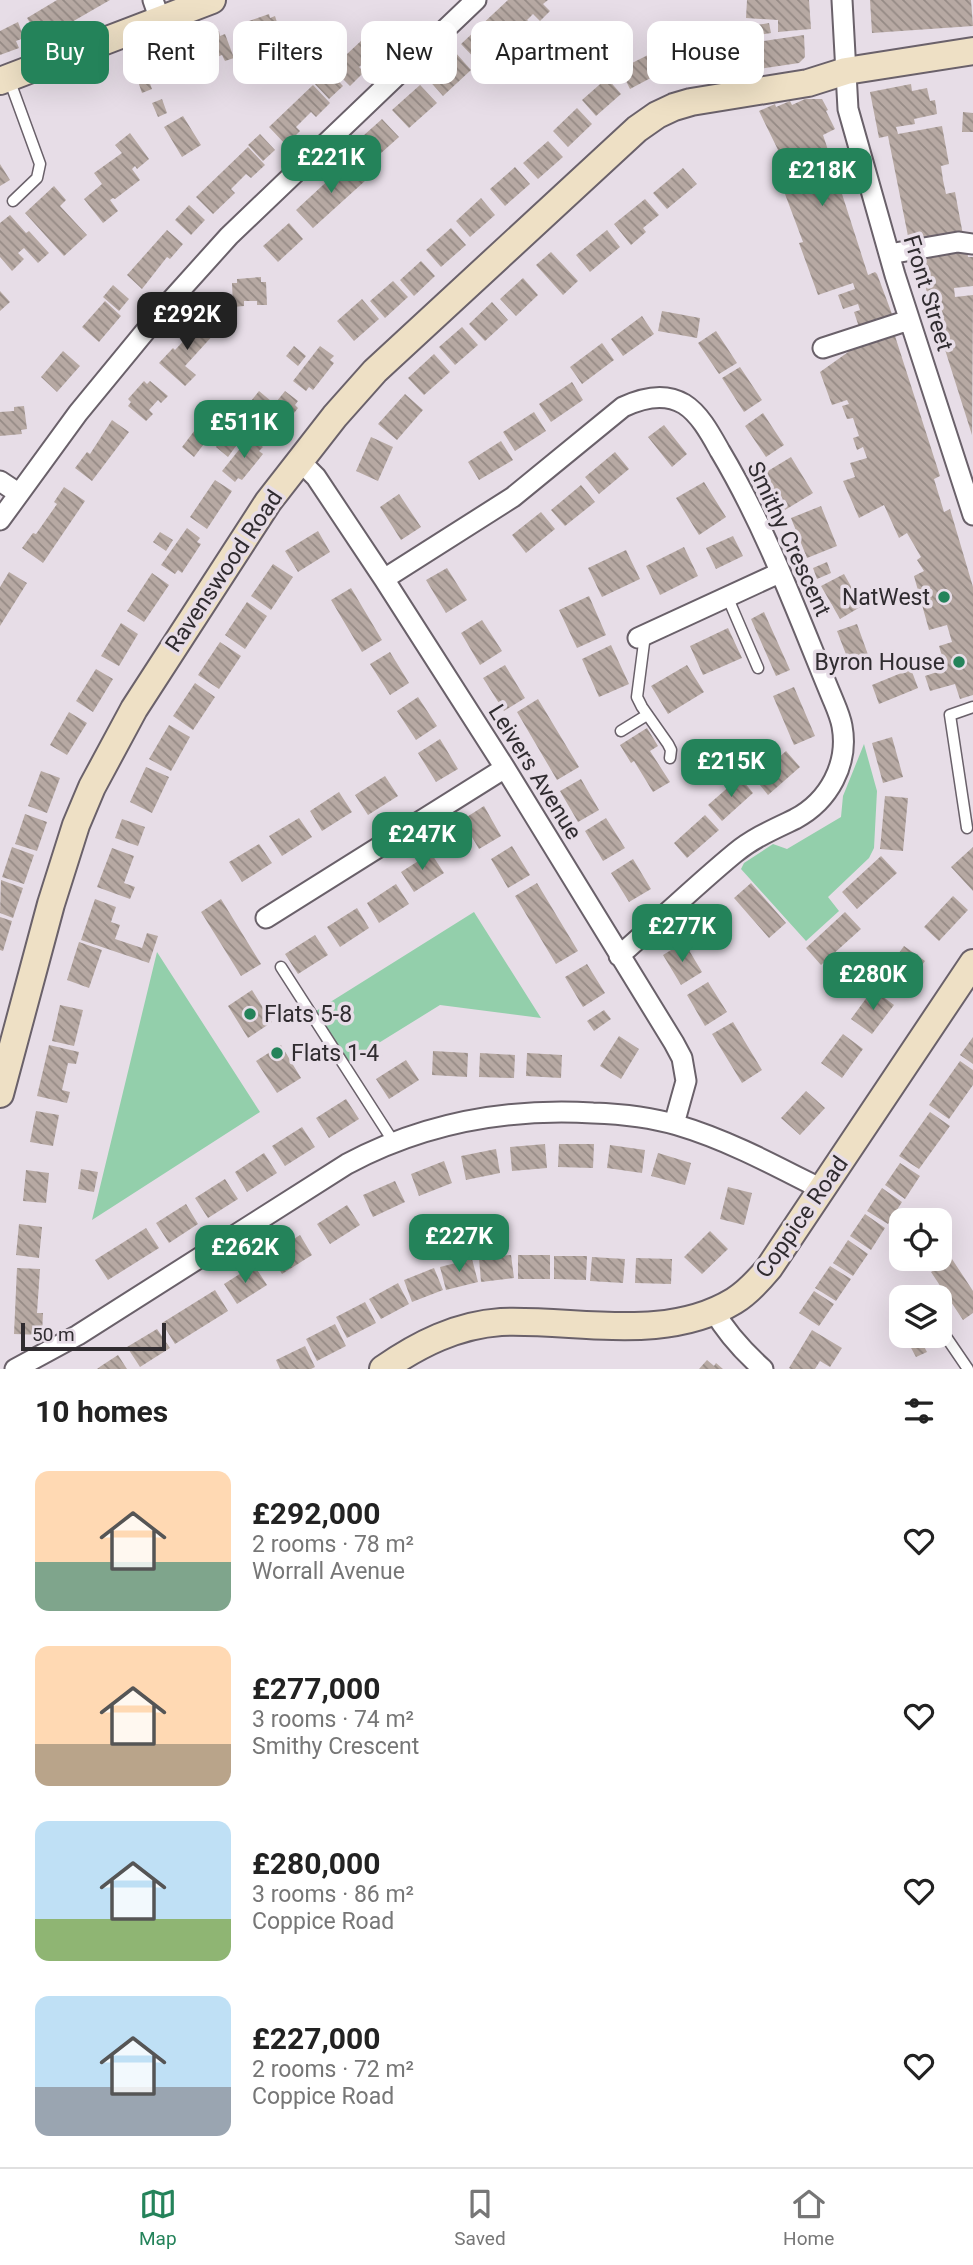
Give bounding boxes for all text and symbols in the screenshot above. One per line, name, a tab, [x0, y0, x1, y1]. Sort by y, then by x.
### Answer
chip: Buy	[21, 21, 109, 84]
chip: Rent	[123, 21, 219, 84]
chip: Filters	[233, 21, 347, 84]
chip: New	[361, 21, 457, 84]
chip: Apartment	[471, 21, 633, 84]
chip: House	[647, 21, 764, 84]
pin: £221K	[282, 136, 380, 195]
text: £221K	[297, 144, 365, 171]
pin: £218K	[773, 148, 871, 208]
text: £218K	[788, 157, 856, 184]
street label: Front Street	[898, 232, 958, 354]
pin: £292K	[138, 292, 236, 352]
text: £292K	[153, 301, 221, 328]
pin: £511K	[195, 400, 293, 460]
text: £511K	[210, 409, 278, 436]
street label: Smithy Crescent	[741, 457, 837, 621]
street label: Ravenswood Road	[160, 485, 288, 657]
place label: NatWest	[842, 584, 930, 611]
marker: NatWest	[936, 589, 952, 605]
place label: Byron House	[814, 649, 945, 676]
marker: Byron House	[951, 654, 967, 670]
street label: Leivers Avenue	[483, 700, 587, 844]
pin: £215K	[682, 740, 780, 799]
text: £215K	[697, 748, 765, 775]
pin: £247K	[373, 812, 471, 872]
text: £247K	[388, 821, 456, 848]
pin: £277K	[633, 904, 731, 964]
text: £277K	[648, 913, 716, 940]
pin: £280K	[824, 953, 922, 1012]
text: £280K	[839, 961, 907, 988]
place label: Flats 5-8	[264, 1001, 352, 1028]
marker: Flats 5-8	[242, 1006, 258, 1022]
place label: Flats 1-4	[291, 1040, 379, 1067]
marker: Flats 1-4	[269, 1045, 285, 1061]
street label: Coppice Road	[750, 1151, 854, 1283]
map controls	[889, 1208, 952, 1348]
button: locate	[889, 1208, 952, 1271]
pin: £227K	[410, 1214, 508, 1274]
text: £227K	[425, 1223, 493, 1250]
pin: £262K	[196, 1226, 294, 1285]
text: £262K	[211, 1234, 279, 1261]
button: layers	[889, 1285, 952, 1348]
scale bar	[21, 1320, 166, 1352]
text: 50 m	[32, 1323, 75, 1346]
icon: filters	[900, 1392, 938, 1430]
text: 10 homes	[35, 1394, 168, 1429]
text: £292,000	[252, 1496, 380, 1531]
icon: home	[91, 1499, 175, 1583]
icon: heart	[900, 1522, 938, 1560]
text: 2 rooms · 78 m²	[252, 1531, 414, 1558]
text: Worrall Avenue	[252, 1558, 405, 1585]
text: £277,000	[252, 1671, 380, 1706]
icon: home	[91, 1674, 175, 1758]
icon: heart	[900, 1697, 938, 1735]
text: 3 rooms · 74 m²	[252, 1706, 414, 1733]
text: Smithy Crescent	[252, 1733, 419, 1760]
text: £280,000	[252, 1846, 380, 1881]
icon: home	[91, 1849, 175, 1933]
icon: heart	[900, 1872, 938, 1910]
text: 3 rooms · 86 m²	[252, 1881, 414, 1908]
text: Coppice Road	[252, 1908, 394, 1935]
text: £227,000	[252, 2021, 380, 2056]
icon: home	[91, 2024, 175, 2108]
icon: heart	[900, 2047, 938, 2085]
text: 2 rooms · 72 m²	[252, 2056, 414, 2083]
text: Coppice Road	[252, 2083, 394, 2110]
tab: Map	[139, 2185, 177, 2250]
tab: Saved	[454, 2185, 506, 2250]
tab: Home	[783, 2185, 834, 2250]

